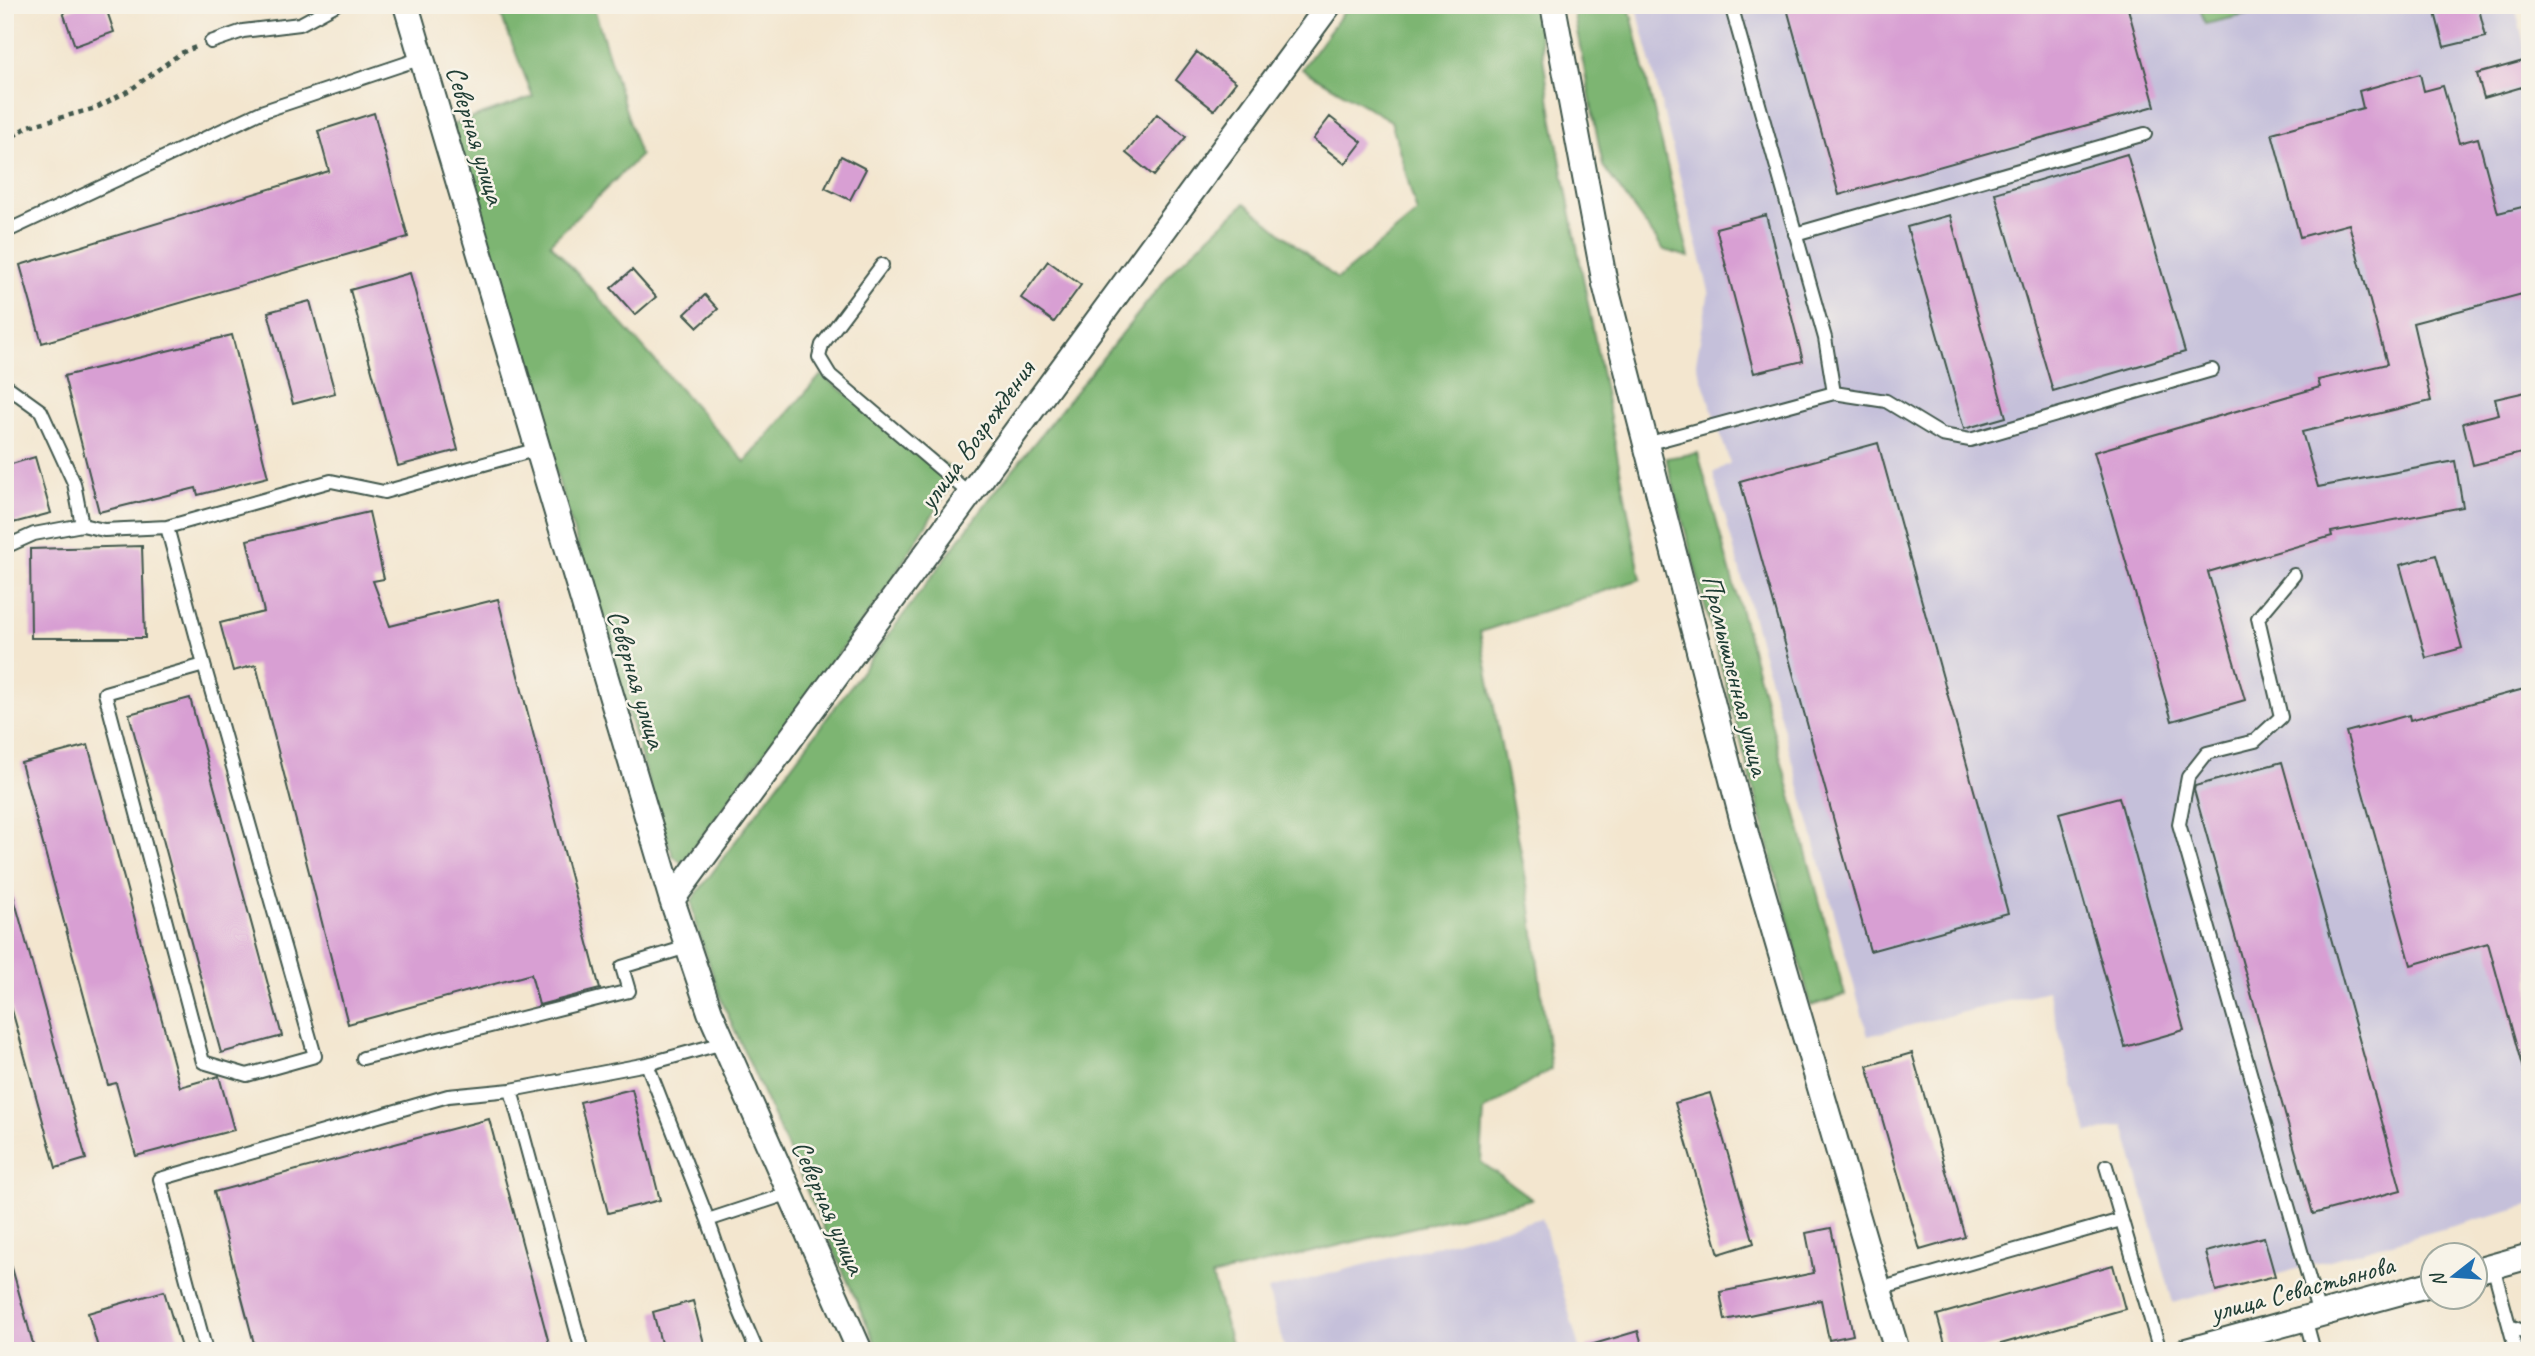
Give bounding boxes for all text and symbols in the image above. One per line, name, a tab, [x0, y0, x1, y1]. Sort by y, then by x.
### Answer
street label: Северная улица	[438, 61, 514, 210]
street label: улица Возрождения	[909, 351, 1043, 518]
street label: Промышленная улица	[1694, 571, 1778, 782]
street label: Северная улица	[599, 605, 675, 754]
street label: Северная улица	[784, 1135, 875, 1281]
north arrow	[2420, 1240, 2490, 1310]
street label: улица Севастьянова	[2204, 1246, 2399, 1330]
text: N	[2425, 1268, 2452, 1290]

